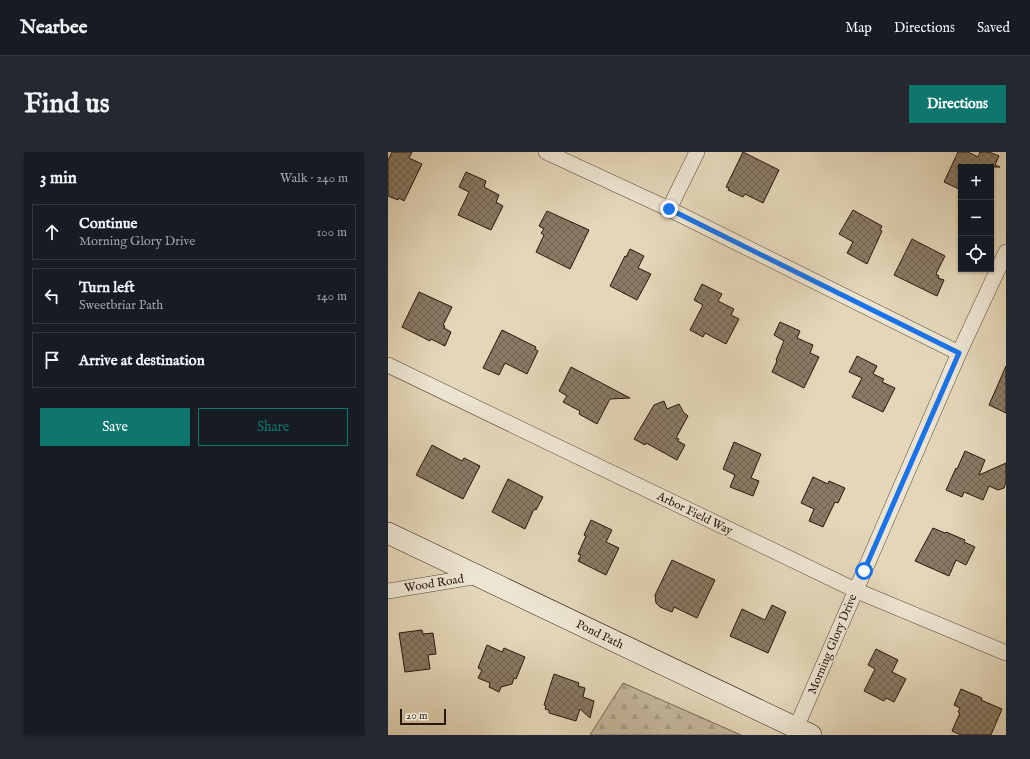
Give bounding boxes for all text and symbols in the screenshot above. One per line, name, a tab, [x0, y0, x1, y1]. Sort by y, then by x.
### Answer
text: Nearbee	[20, 16, 87, 40]
text: Map	[845, 19, 872, 37]
text: Directions	[894, 19, 955, 37]
text: Saved	[977, 19, 1010, 37]
button: Directions	[909, 85, 1006, 123]
text: Find us	[24, 87, 110, 122]
map controls	[958, 164, 994, 272]
button: +	[958, 164, 994, 200]
text: 3 min	[40, 168, 77, 189]
text: Walk · 240 m	[280, 170, 348, 187]
route end	[660, 200, 678, 218]
button: −	[958, 200, 994, 236]
text: Continue	[79, 214, 137, 233]
icon: ahead	[41, 221, 63, 243]
text: 100 m	[317, 224, 347, 241]
text: Morning Glory Drive	[79, 233, 195, 250]
button: locate	[958, 236, 994, 272]
text: Turn left	[79, 278, 135, 297]
icon: left	[41, 285, 63, 307]
text: 140 m	[317, 288, 347, 305]
text: Sweetbriar Path	[79, 297, 163, 314]
icon: arrive	[41, 349, 63, 371]
text: Arrive at destination	[79, 351, 205, 370]
button: Save	[40, 408, 190, 446]
button: Share	[198, 408, 348, 446]
street label: Arbor Field Way	[653, 488, 735, 538]
route start	[855, 562, 873, 580]
street label: Wood Road	[403, 571, 465, 596]
street label: Morning Glory Drive	[805, 591, 860, 696]
street label: Pond Path	[574, 617, 627, 653]
scale bar	[400, 707, 446, 726]
text: 20 m	[406, 709, 427, 723]

